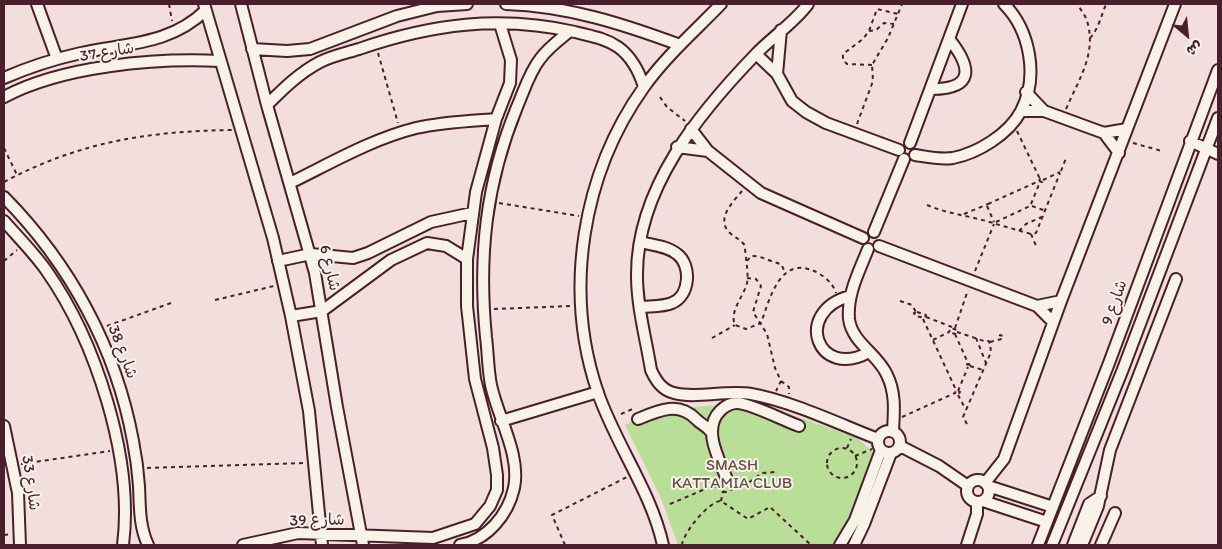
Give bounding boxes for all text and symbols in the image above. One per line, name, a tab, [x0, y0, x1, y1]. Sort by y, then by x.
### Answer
north arrow	[1162, 10, 1212, 60]
text: ش	[1183, 38, 1205, 60]
street label: شارع 37	[78, 39, 136, 67]
street label: شارع 6	[314, 243, 344, 293]
street label: شارع 9	[1098, 278, 1132, 328]
street label: شارع 38	[103, 323, 141, 381]
street label: شارع 33	[17, 454, 43, 512]
park label: SMASH KATTAMIA CLUB	[672, 456, 792, 494]
street label: شارع 39	[289, 511, 345, 531]

